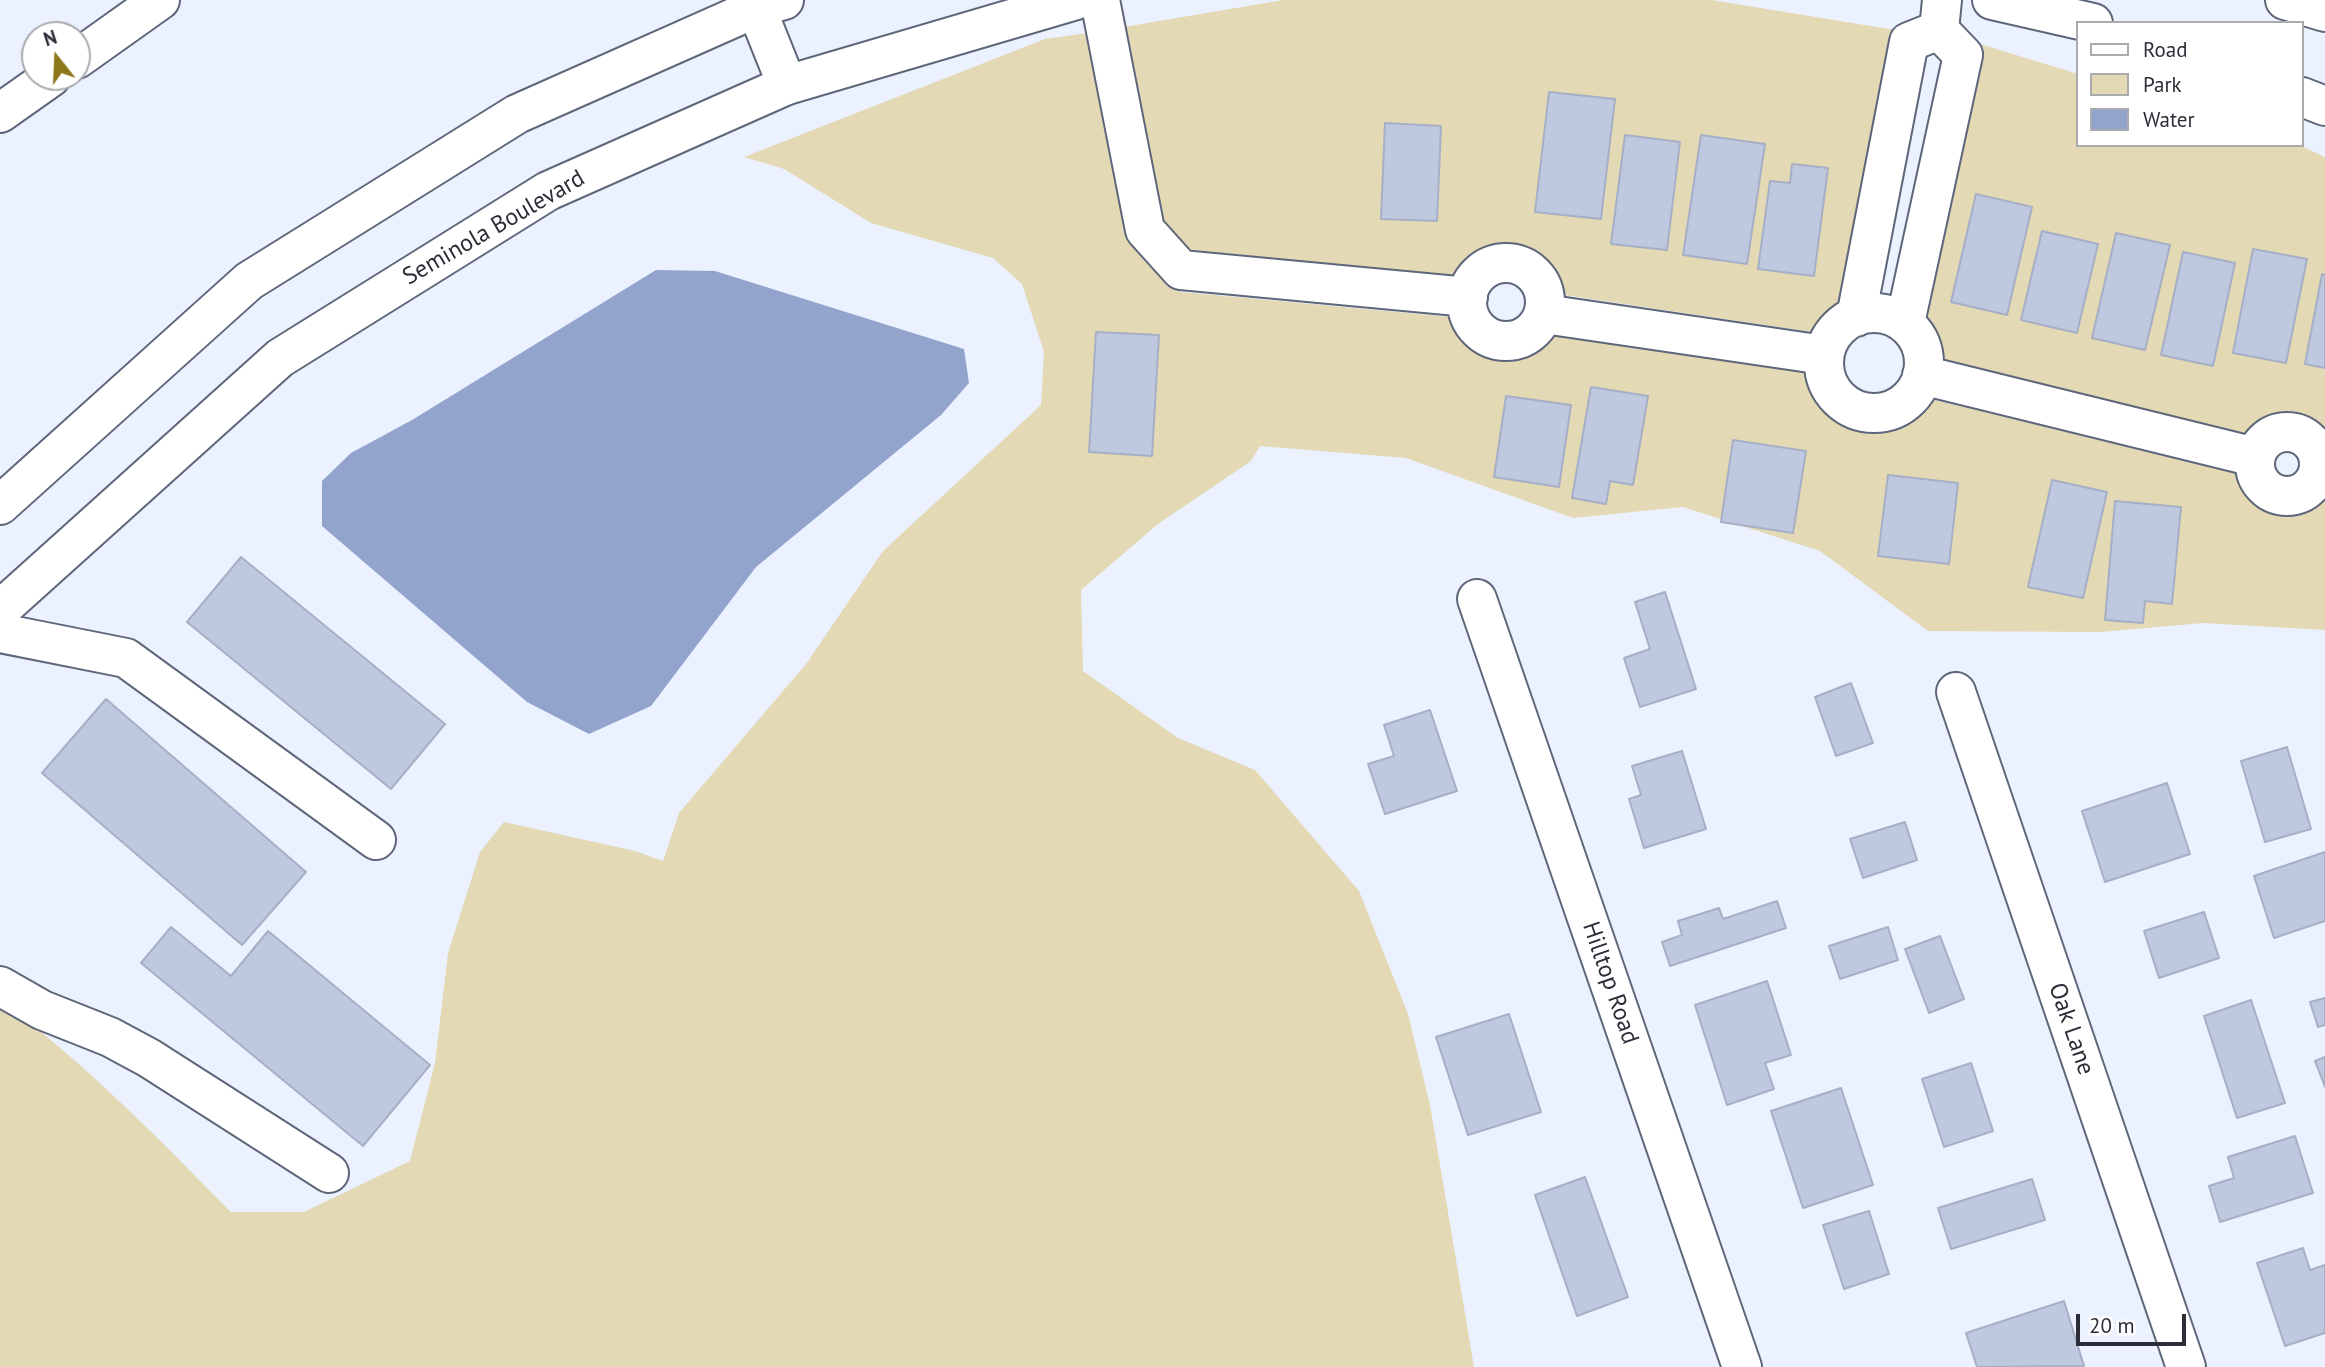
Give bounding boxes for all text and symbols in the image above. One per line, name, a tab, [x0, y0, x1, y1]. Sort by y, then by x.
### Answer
north arrow	[21, 21, 91, 91]
legend	[2076, 21, 2304, 147]
text: N	[40, 25, 60, 51]
text: Road	[2143, 36, 2187, 63]
text: Park	[2143, 71, 2182, 98]
text: Water	[2143, 106, 2195, 133]
street label: Seminola Boulevard	[398, 164, 590, 292]
street label: Hilltop Road	[1576, 918, 1644, 1048]
street label: Oak Lane	[2042, 979, 2100, 1079]
scale bar	[2080, 1300, 2190, 1344]
text: 20 m	[2089, 1312, 2135, 1339]

